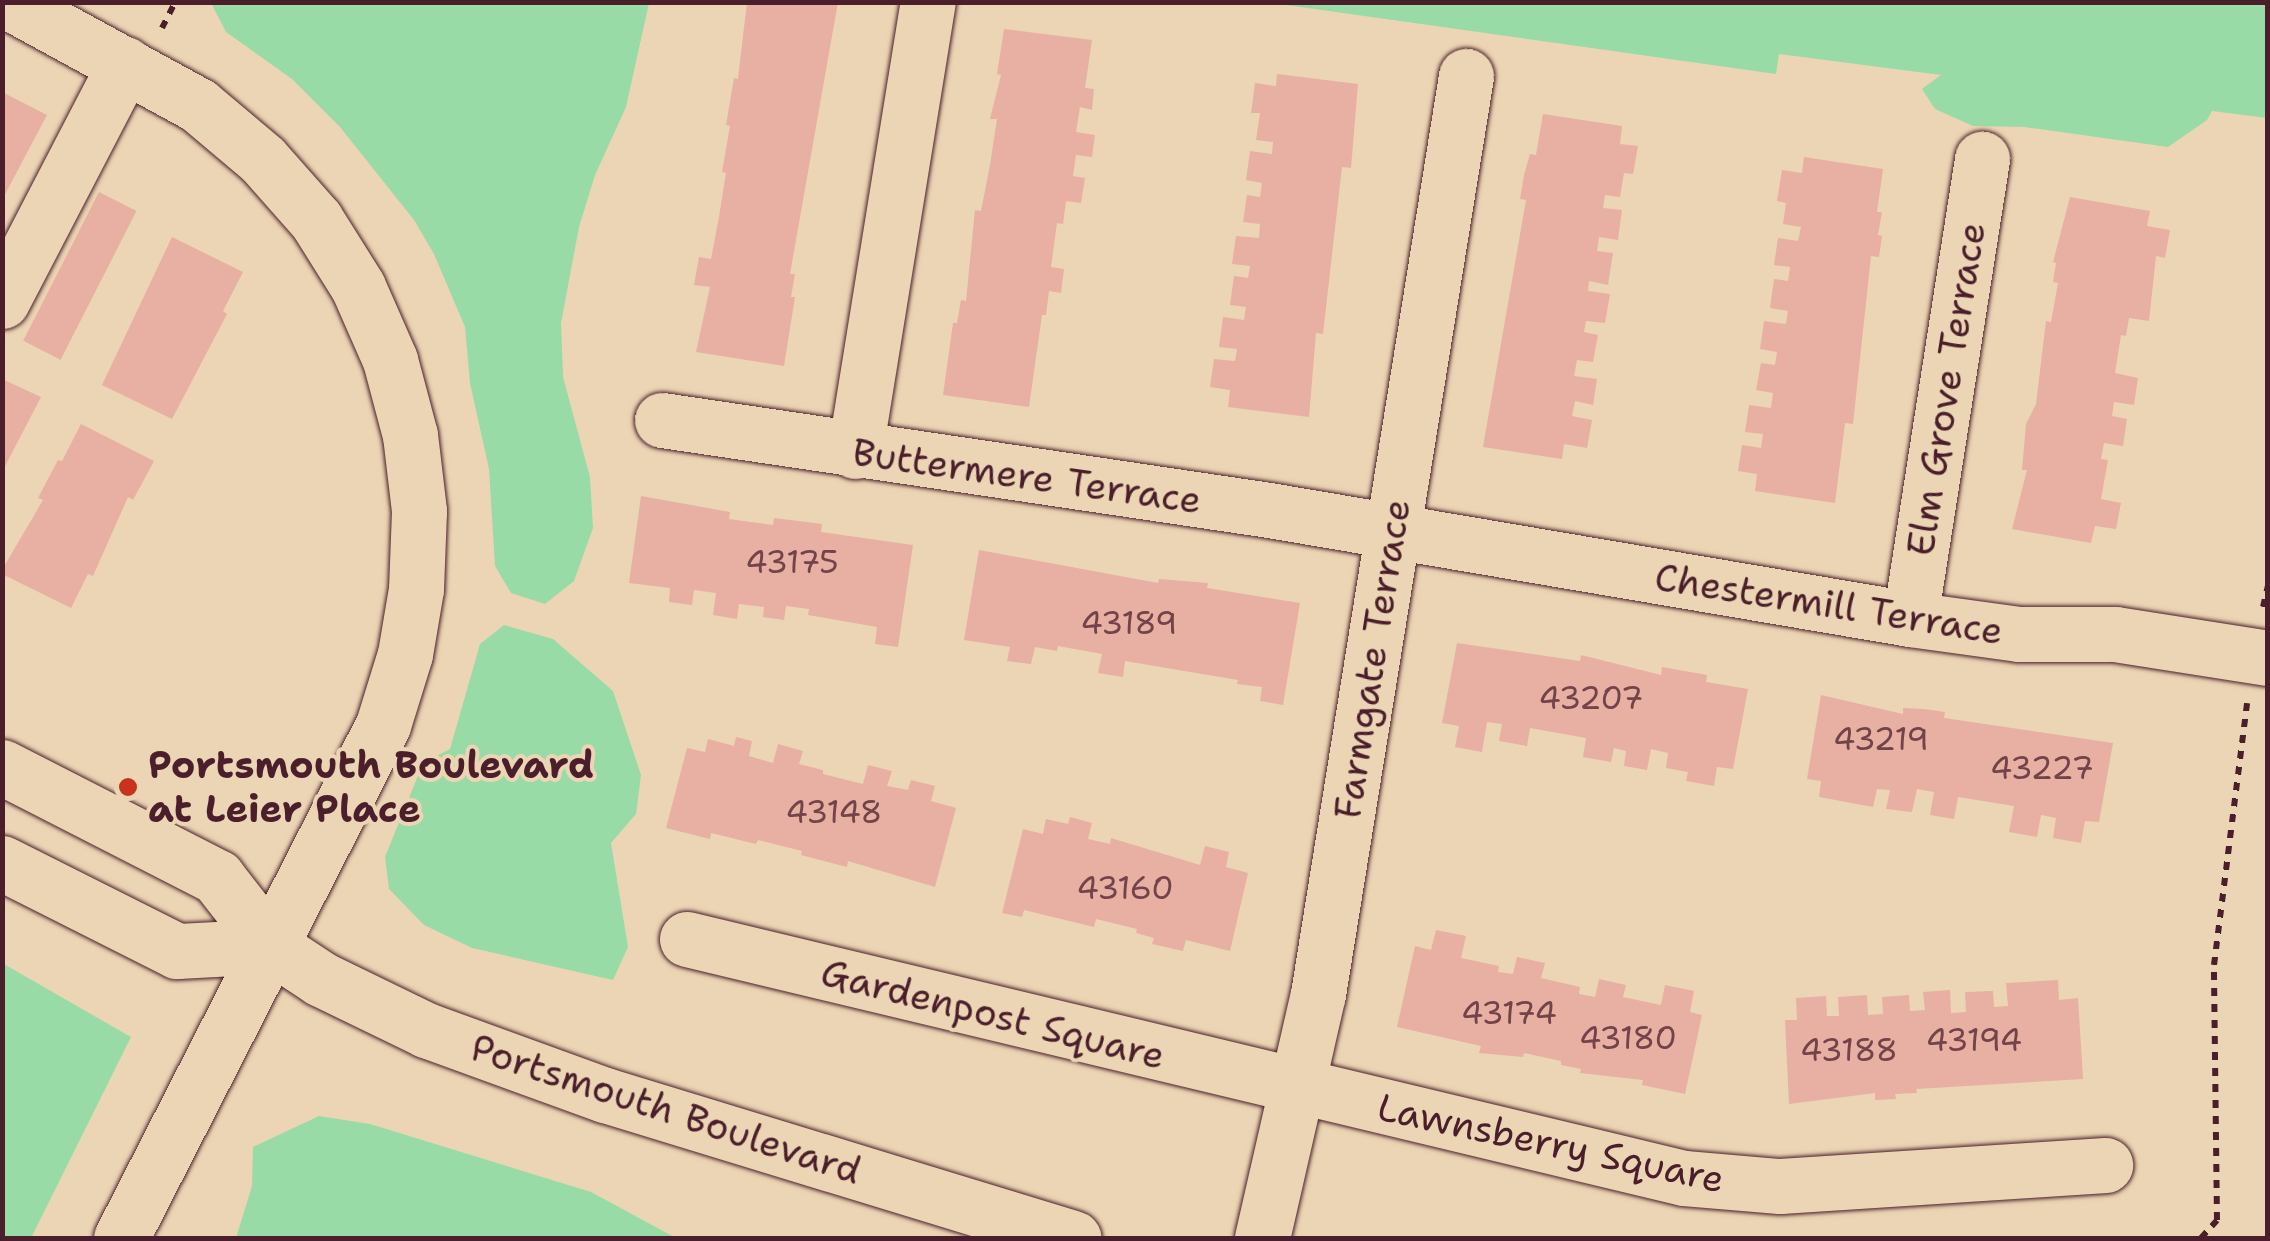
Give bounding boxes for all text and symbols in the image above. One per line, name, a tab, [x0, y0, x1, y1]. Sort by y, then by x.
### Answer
street label: Elm Grove Terrace	[1897, 219, 1995, 559]
street label: Buttermere Terrace	[850, 429, 1204, 523]
street label: Farmgate Terrace	[1324, 496, 1420, 822]
house number: 43175	[745, 543, 839, 581]
street label: Chestermill Terrace	[1652, 554, 2006, 654]
house number: 43189	[1081, 604, 1177, 642]
house number: 43207	[1539, 679, 1643, 717]
house number: 43219	[1833, 720, 1929, 758]
place label: Portsmouth Boulevard at Leier Place	[148, 742, 594, 832]
house number: 43227	[1990, 749, 2094, 787]
marker: Portsmouth Boulevard at Leier Place	[117, 776, 139, 798]
house number: 43148	[786, 793, 882, 831]
house number: 43160	[1076, 869, 1174, 907]
street label: Gardenpost Square	[816, 949, 1170, 1079]
house number: 43174	[1461, 994, 1557, 1032]
house number: 43180	[1579, 1019, 1677, 1057]
house number: 43194	[1926, 1021, 2022, 1059]
street label: Portsmouth Boulevard	[465, 1024, 867, 1194]
house number: 43188	[1800, 1031, 1898, 1069]
street label: Lawnsberry Square	[1373, 1084, 1729, 1202]

